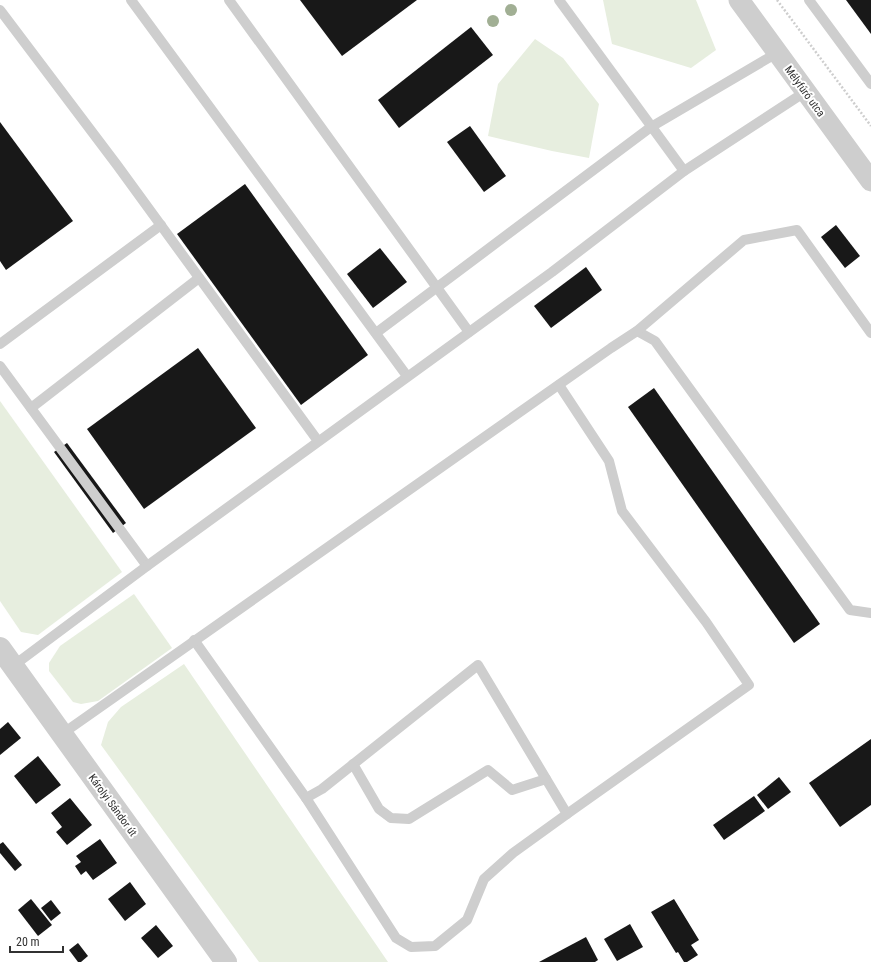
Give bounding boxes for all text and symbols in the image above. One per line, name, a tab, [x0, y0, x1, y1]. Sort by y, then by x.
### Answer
street label: Mélyfúró utca	[782, 63, 827, 119]
street label: Károlyi Sándor út	[86, 772, 140, 839]
scale bar	[10, 928, 63, 954]
text: 20 m	[16, 935, 40, 949]

